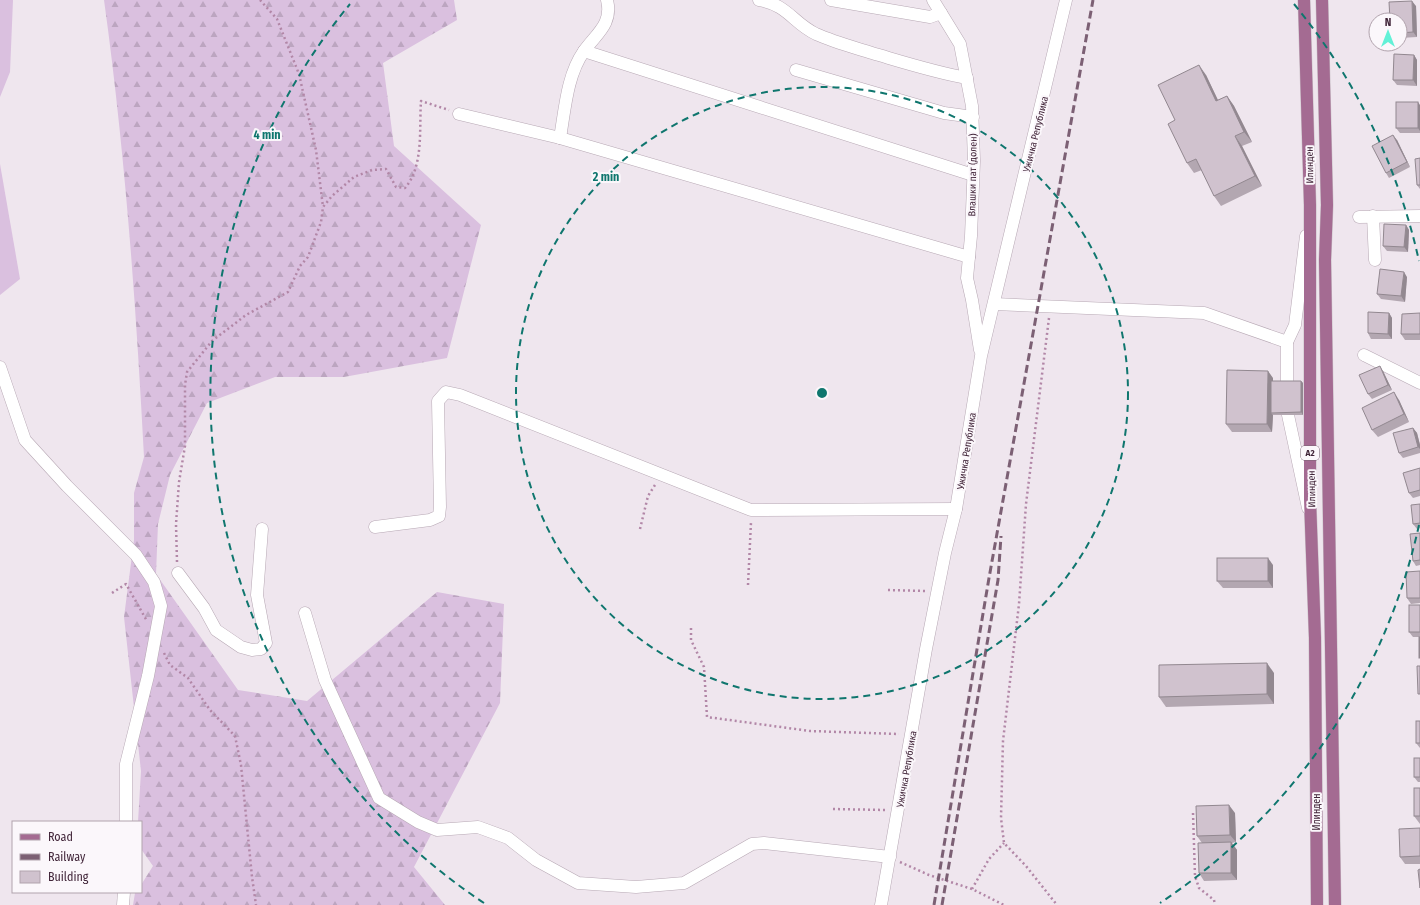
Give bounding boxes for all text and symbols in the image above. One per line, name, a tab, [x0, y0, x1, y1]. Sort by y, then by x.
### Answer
north arrow	[1368, 12, 1408, 52]
text: N	[1385, 16, 1391, 29]
street label: Ужичка Република	[1020, 95, 1051, 174]
text: 4 min	[253, 128, 281, 142]
street label: Влашки пат (долен)	[965, 133, 980, 217]
street label: Илинден	[1304, 146, 1316, 184]
text: 2 min	[592, 170, 619, 184]
centre of rings	[815, 386, 829, 400]
street label: Ужичка Република	[955, 412, 979, 492]
road number: A2	[1301, 446, 1319, 460]
street label: Илинден	[1306, 470, 1318, 508]
street label: Ужичка Република	[894, 730, 920, 810]
street label: Илинден	[1311, 793, 1323, 831]
legend	[12, 821, 142, 893]
text: Road	[48, 830, 73, 844]
text: Railway	[48, 850, 86, 864]
text: Building	[48, 870, 89, 884]

